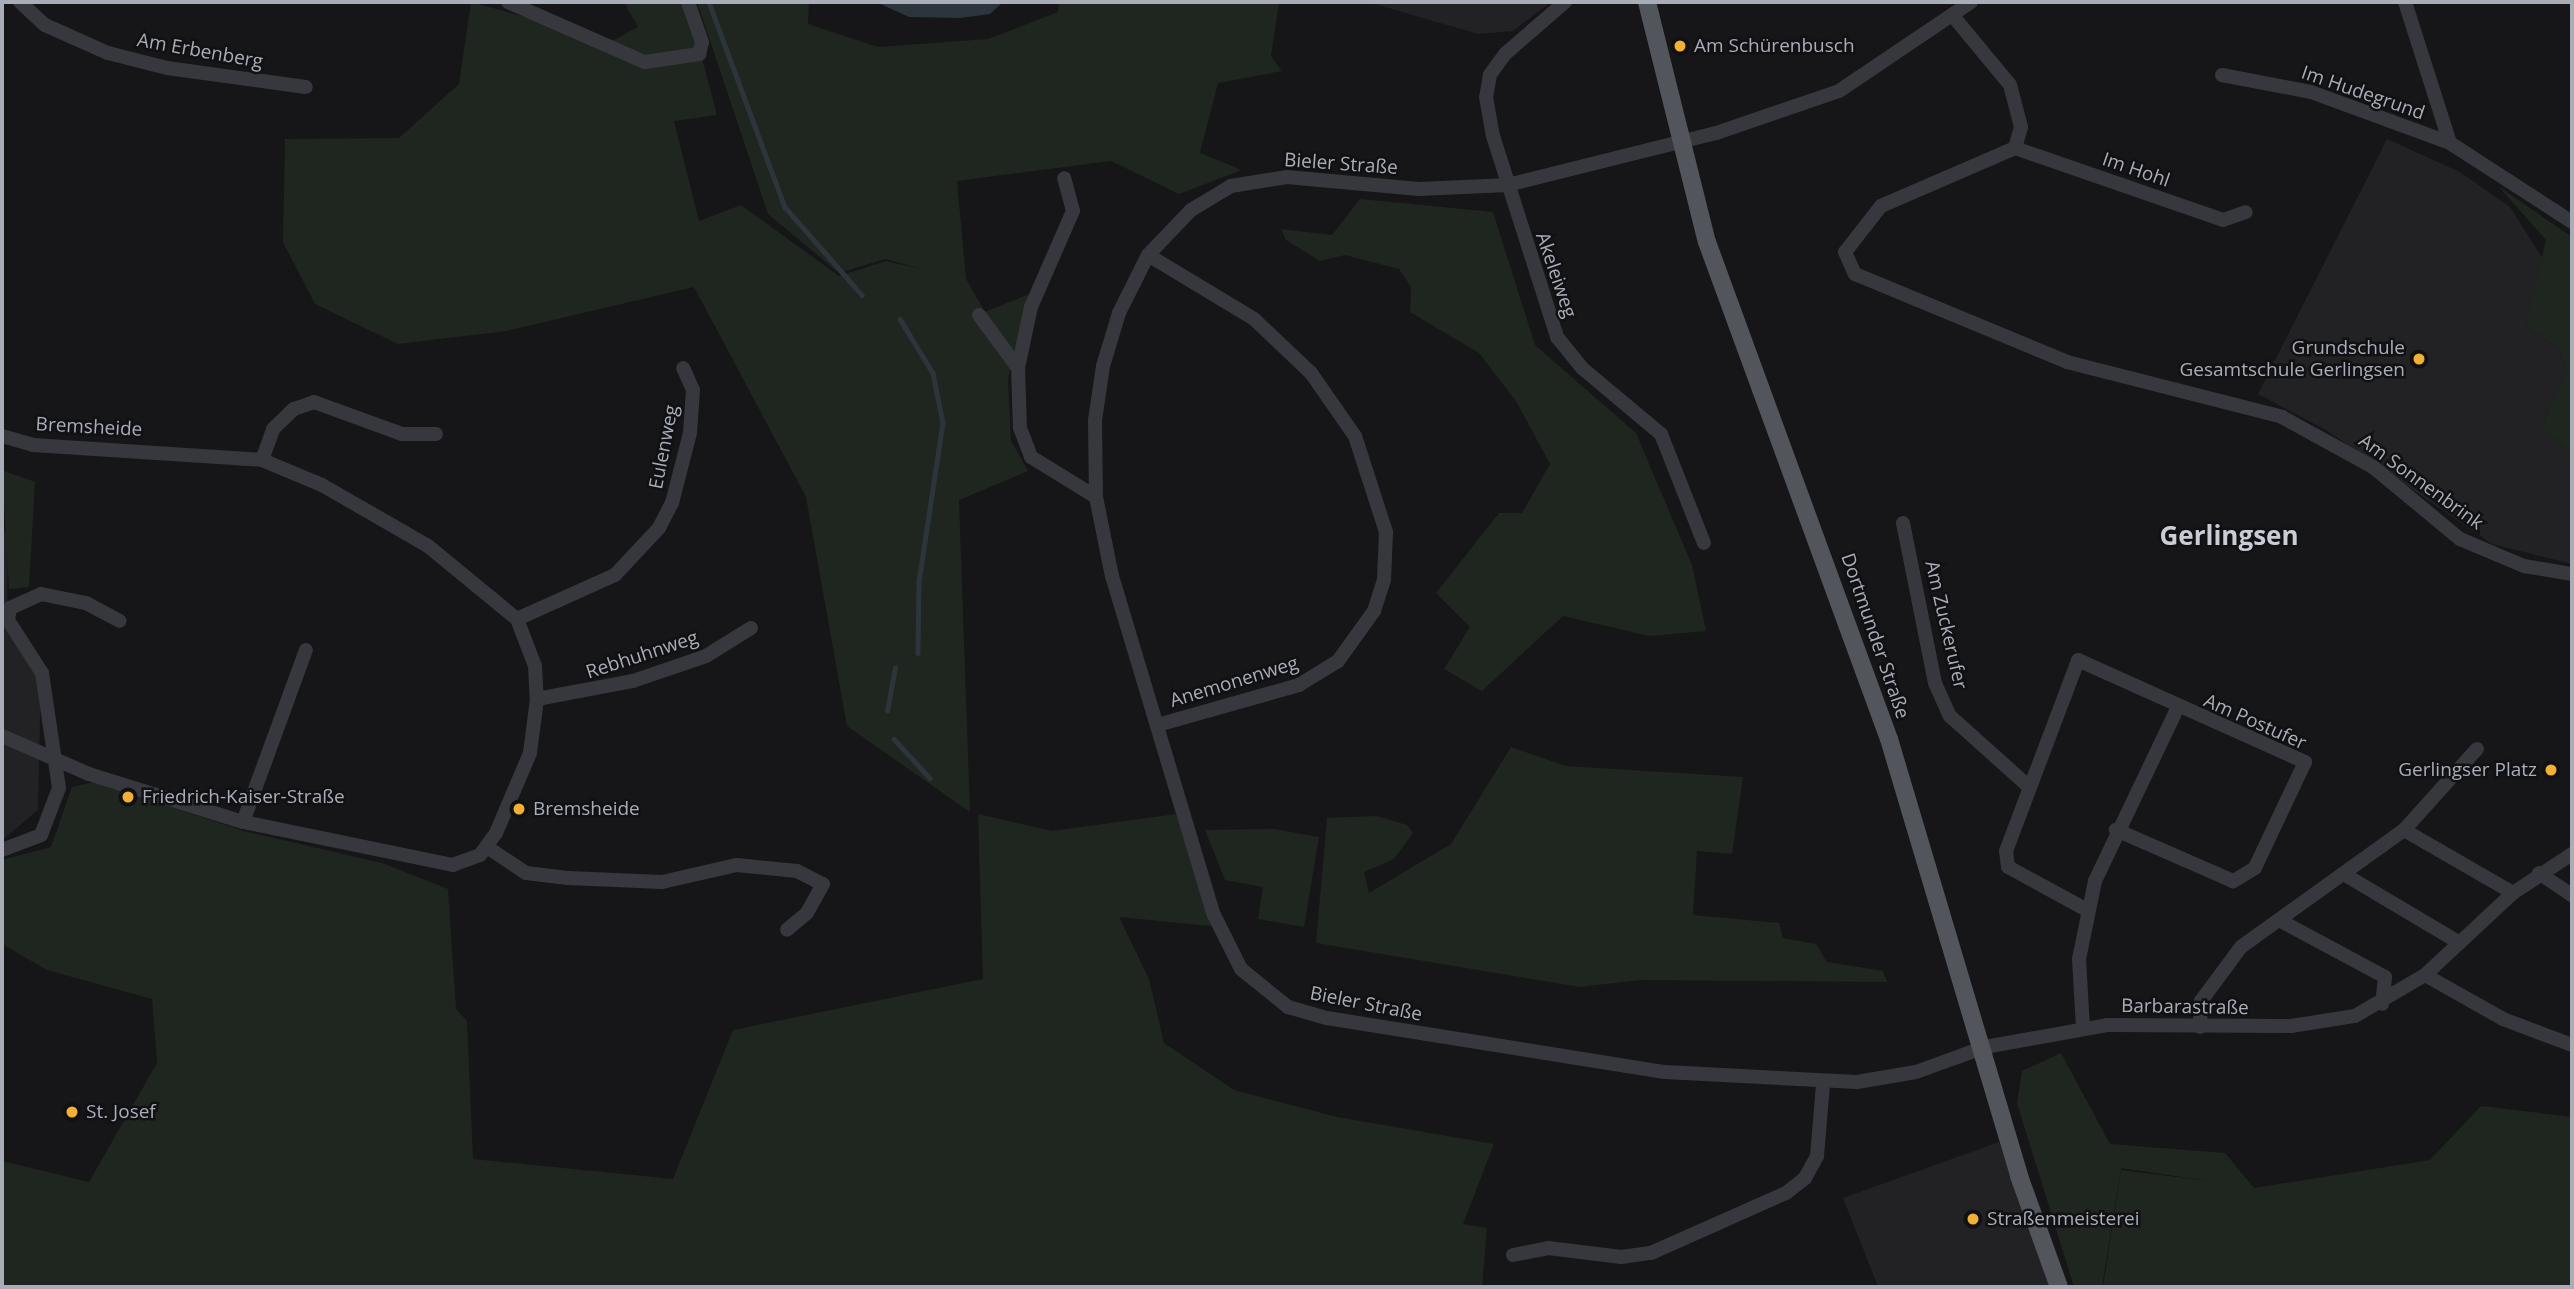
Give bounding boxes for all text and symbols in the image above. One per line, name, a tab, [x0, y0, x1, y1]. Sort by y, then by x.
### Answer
street label: Am Erbenberg	[135, 29, 265, 73]
place label: Am Schürenbusch	[1694, 35, 1855, 57]
marker: Am Schürenbusch	[1672, 38, 1688, 54]
street label: Im Hudegrund	[2298, 61, 2428, 125]
street label: Im Hohl	[2099, 148, 2173, 192]
street label: Bieler Straße	[1283, 149, 1399, 179]
street label: Akeleiweg	[1531, 229, 1581, 321]
place label: Grundschule Gesamtschule Gerlingsen	[2179, 337, 2405, 381]
marker: Grundschule Gesamtschule Gerlingsen	[2411, 351, 2427, 367]
street label: Eulenweg	[645, 403, 683, 491]
street label: Bremsheide	[35, 413, 143, 441]
street label: Am Sonnenbrink	[2354, 429, 2488, 535]
district label: Gerlingsen	[2159, 520, 2299, 552]
street label: Dortmunder Straße	[1836, 550, 1914, 722]
street label: Am Zuckerufer	[1920, 559, 1972, 691]
street label: Rebhuhnweg	[583, 626, 701, 684]
street label: Anemonenweg	[1167, 652, 1301, 712]
street label: Am Postufer	[2200, 689, 2310, 755]
place label: Gerlingser Platz	[2398, 759, 2537, 781]
marker: Gerlingser Platz	[2543, 762, 2559, 778]
place label: Friedrich-Kaiser-Straße	[142, 786, 345, 808]
marker: Friedrich-Kaiser-Straße	[120, 789, 136, 805]
place label: Bremsheide	[533, 798, 640, 820]
marker: Bremsheide	[511, 801, 527, 817]
street label: Bieler Straße	[1308, 982, 1424, 1026]
street label: Barbarastraße	[2121, 994, 2249, 1020]
place label: St. Josef	[86, 1101, 156, 1123]
marker: St. Josef	[64, 1104, 80, 1120]
place label: Straßenmeisterei	[1987, 1208, 2139, 1230]
marker: Straßenmeisterei	[1965, 1211, 1981, 1227]

